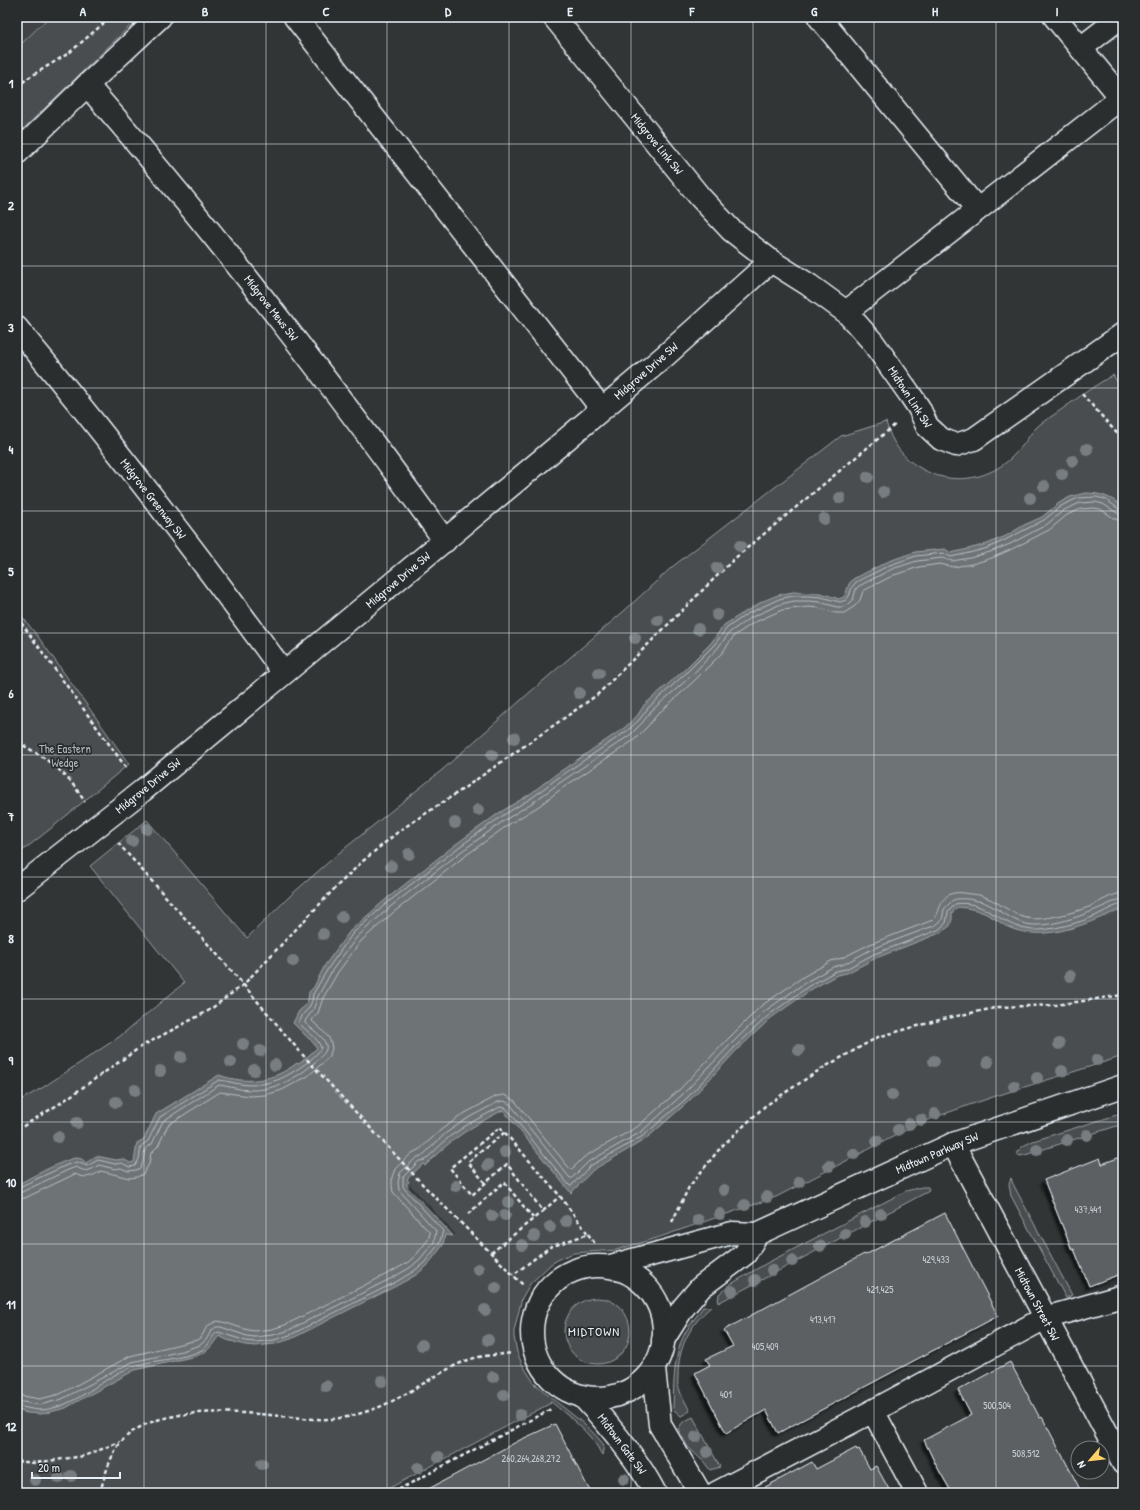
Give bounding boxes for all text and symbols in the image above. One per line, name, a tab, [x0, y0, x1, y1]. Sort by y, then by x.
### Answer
text: A	[80, 2, 87, 20]
text: B	[202, 2, 209, 20]
text: C	[322, 2, 330, 20]
text: D	[445, 2, 452, 20]
text: E	[567, 2, 573, 20]
text: F	[689, 2, 696, 20]
text: G	[811, 2, 818, 20]
text: H	[932, 2, 938, 20]
text: I	[1055, 2, 1059, 20]
text: 1	[9, 74, 14, 92]
street label: Midgrove Link SW	[627, 109, 688, 179]
text: 2	[8, 196, 15, 214]
street label: Midgrove Mews SW	[240, 271, 303, 345]
text: 3	[8, 318, 14, 336]
street label: Midgrove Drive SW	[610, 338, 682, 403]
street label: Midtown Link SW	[884, 363, 937, 431]
text: 4	[9, 440, 14, 458]
street label: Midgrove Greenway SW	[117, 455, 191, 543]
street label: Midgrove Drive SW	[362, 547, 434, 612]
text: 5	[8, 562, 14, 580]
text: 6	[8, 684, 14, 702]
park label: The Eastern Wedge	[39, 740, 91, 771]
street label: Midgrove Drive SW	[111, 753, 185, 817]
text: 7	[7, 807, 15, 825]
text: 8	[8, 929, 14, 947]
text: 9	[9, 1051, 14, 1069]
street label: Midtown Parkway SW	[893, 1127, 981, 1178]
text: 10	[6, 1173, 16, 1191]
house number: 437,441	[1075, 1203, 1102, 1216]
house number: 429,433	[923, 1253, 950, 1266]
street label: Midtown Street SW	[1011, 1264, 1064, 1344]
house number: 421,425	[867, 1283, 894, 1296]
text: 11	[6, 1295, 16, 1313]
house number: 413,417	[810, 1313, 836, 1326]
district label: MIDTOWN	[568, 1322, 620, 1340]
house number: 405,409	[752, 1340, 779, 1353]
house number: 401	[720, 1388, 732, 1401]
house number: 500,504	[983, 1399, 1011, 1412]
street label: Midtown Gate SW	[594, 1410, 651, 1478]
text: 12	[6, 1417, 17, 1435]
north arrow	[1070, 1440, 1110, 1480]
house number: 508,512	[1012, 1447, 1040, 1460]
house number: 260,264,268,272	[502, 1452, 561, 1465]
scale bar	[32, 1454, 120, 1480]
text: 20 m	[38, 1459, 60, 1476]
text: N	[1074, 1459, 1089, 1471]

